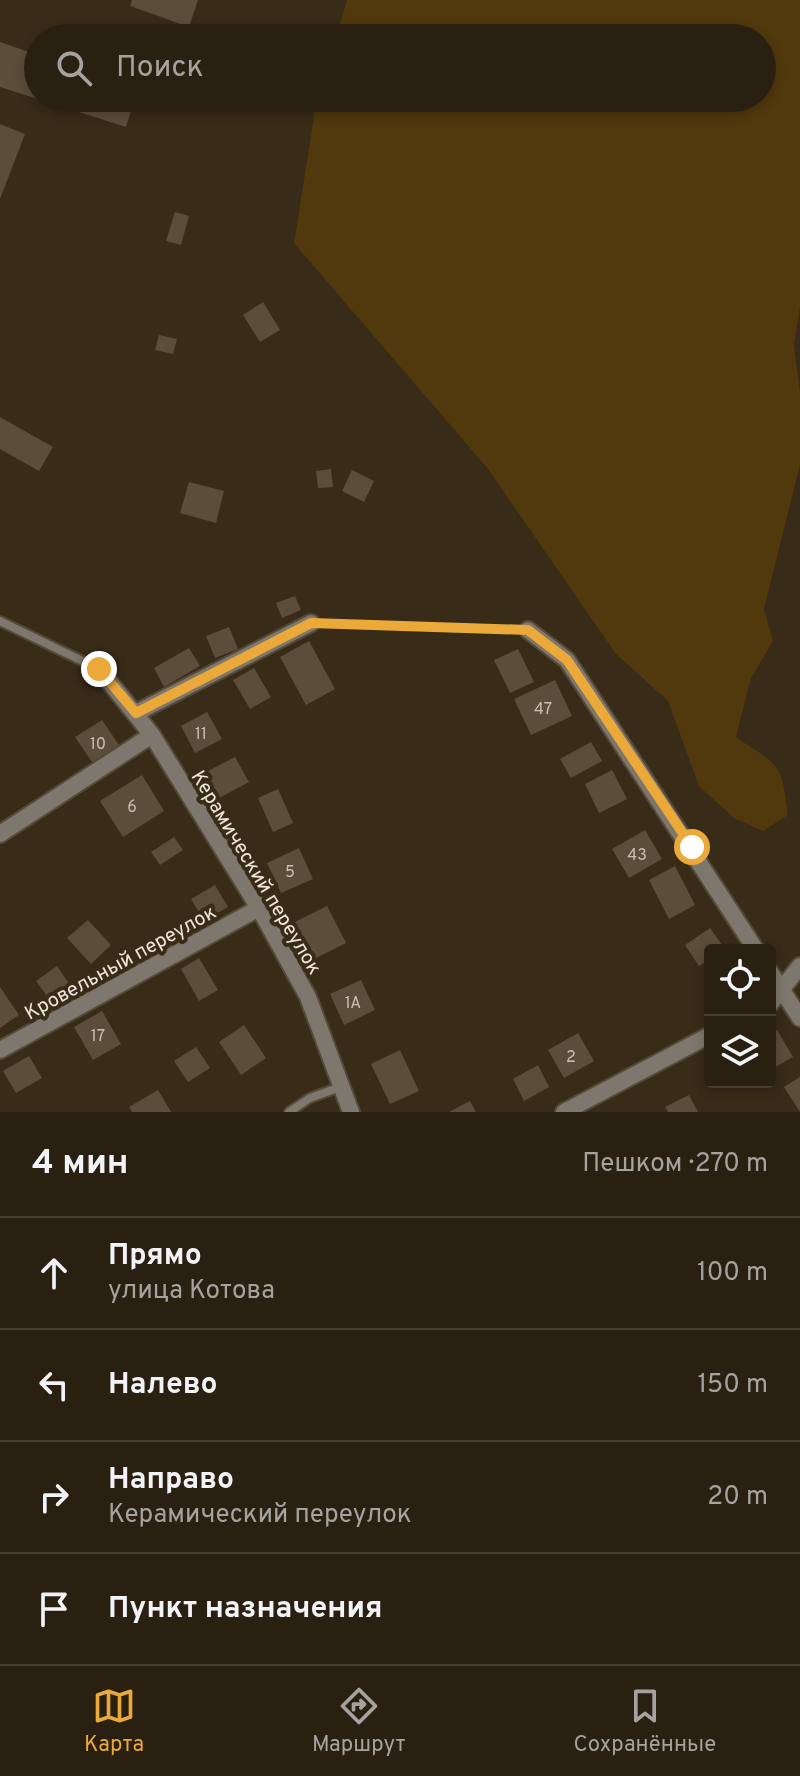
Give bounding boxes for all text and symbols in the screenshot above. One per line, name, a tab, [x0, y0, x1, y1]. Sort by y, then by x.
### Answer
search box	[24, 24, 776, 112]
icon: search	[52, 46, 96, 90]
text: Поиск	[116, 50, 204, 87]
route end	[81, 651, 117, 687]
house number: 47	[534, 700, 552, 720]
house number: 11	[195, 725, 207, 745]
house number: 10	[90, 735, 106, 755]
street label: Керамический переулок	[184, 766, 327, 980]
house number: 6	[127, 798, 137, 818]
route start	[674, 829, 710, 865]
house number: 43	[627, 846, 647, 866]
house number: 5	[285, 863, 295, 883]
street label: Кровельный переулок	[21, 900, 221, 1027]
map controls	[704, 944, 776, 1088]
button: locate	[704, 944, 776, 1016]
house number: 1А	[345, 994, 361, 1014]
button: layers	[704, 1016, 776, 1088]
house number: 17	[91, 1027, 105, 1047]
house number: 2	[566, 1048, 576, 1068]
text: 4 мин	[32, 1143, 129, 1186]
text: Пешком · 270 m	[582, 1148, 768, 1181]
text: Прямо	[108, 1238, 202, 1275]
icon: ahead	[32, 1251, 76, 1295]
text: 100 m	[697, 1257, 768, 1290]
text: улица Котова	[108, 1275, 275, 1308]
icon: left	[32, 1363, 76, 1407]
text: Налево	[108, 1367, 217, 1404]
text: 150 m	[697, 1369, 768, 1402]
text: Направо	[108, 1462, 234, 1499]
icon: right	[32, 1475, 76, 1519]
text: 20 m	[707, 1481, 768, 1514]
text: Керамический переулок	[108, 1499, 412, 1532]
icon: arrive	[32, 1587, 76, 1631]
text: Пункт назначения	[108, 1591, 382, 1628]
tab: Карта	[84, 1684, 144, 1759]
tab: Маршрут	[312, 1684, 406, 1759]
tab: Сохранённые	[573, 1684, 716, 1759]

